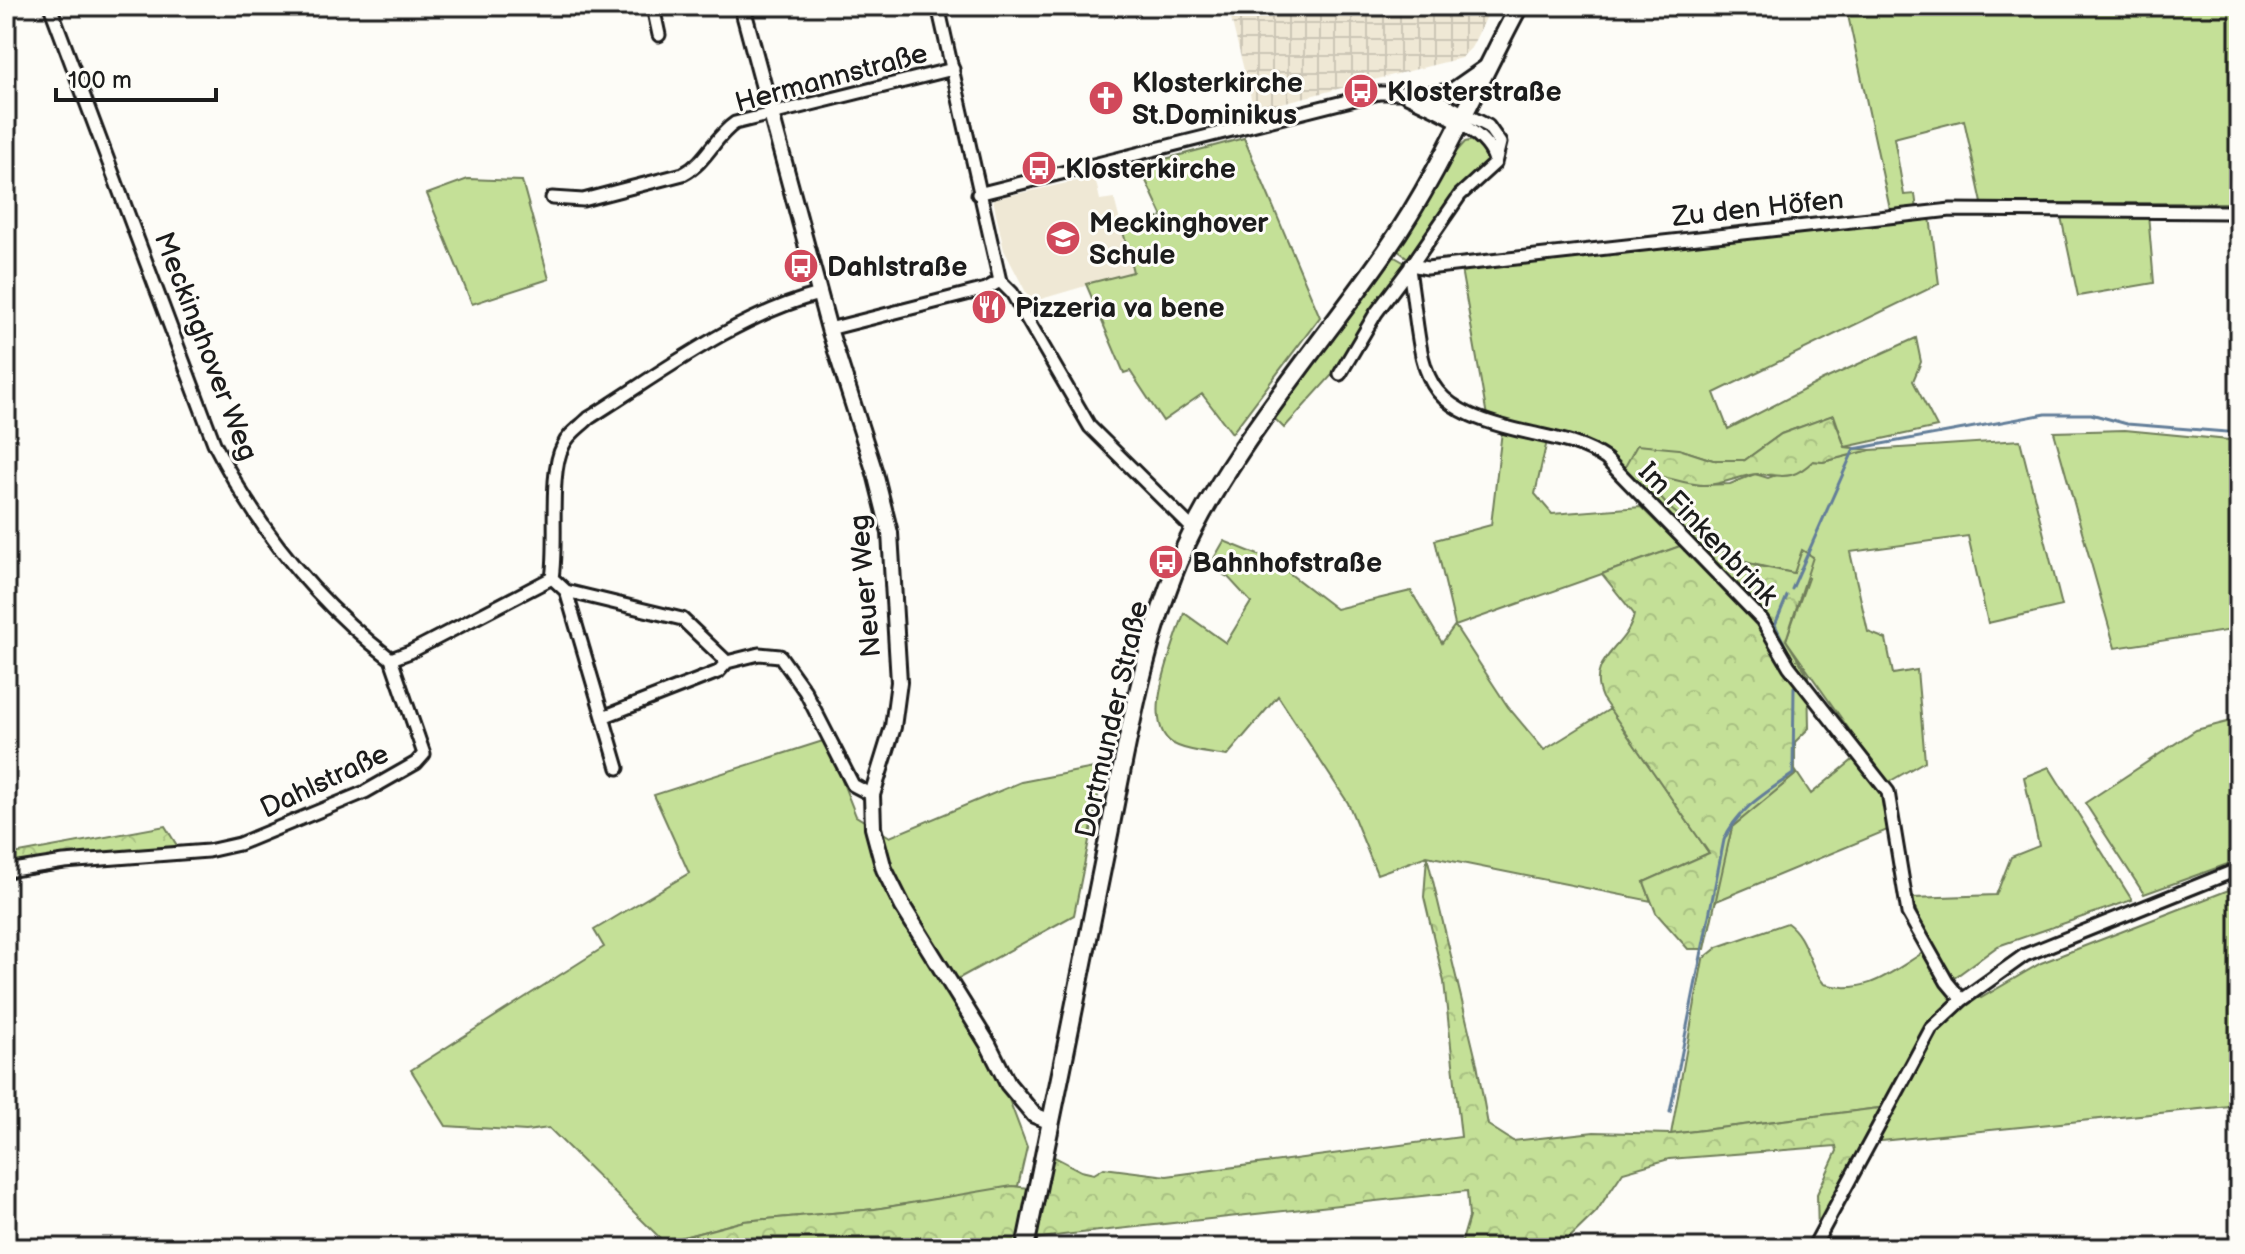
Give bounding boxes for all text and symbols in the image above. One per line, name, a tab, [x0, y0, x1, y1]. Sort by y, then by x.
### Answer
street label: Hermannstraße	[732, 37, 931, 120]
scale bar	[56, 52, 216, 102]
text: 100 m	[68, 66, 132, 95]
place label: Klosterkirche St.Dominikus	[1132, 67, 1303, 132]
bus stop icon: Klosterstraße	[1342, 72, 1380, 110]
place label: Klosterstraße	[1387, 76, 1562, 109]
church icon: Klosterkirche St.Dominikus	[1087, 79, 1125, 117]
bus stop icon: Klosterkirche	[1020, 149, 1058, 187]
place label: Klosterkirche	[1065, 153, 1236, 186]
street label: Zu den Höfen	[1670, 183, 1845, 234]
place label: Meckinghover Schule	[1089, 207, 1269, 272]
school or university icon: Meckinghover Schule	[1044, 219, 1082, 257]
street label: Meckinghover Weg	[147, 228, 264, 465]
bus stop icon: Dahlstraße	[782, 247, 820, 285]
place label: Dahlstraße	[827, 251, 967, 284]
restaurant icon: Pizzeria va bene	[970, 288, 1008, 326]
place label: Pizzeria va bene	[1015, 292, 1225, 325]
street label: Im Finkenbrink	[1631, 456, 1785, 613]
street label: Neuer Weg	[843, 513, 888, 659]
bus stop icon: Bahnhofstraße	[1147, 543, 1185, 581]
place label: Bahnhofstraße	[1192, 547, 1382, 580]
street label: Dortmunder Straße	[1069, 598, 1156, 841]
street label: Dahlstraße	[255, 737, 394, 825]

